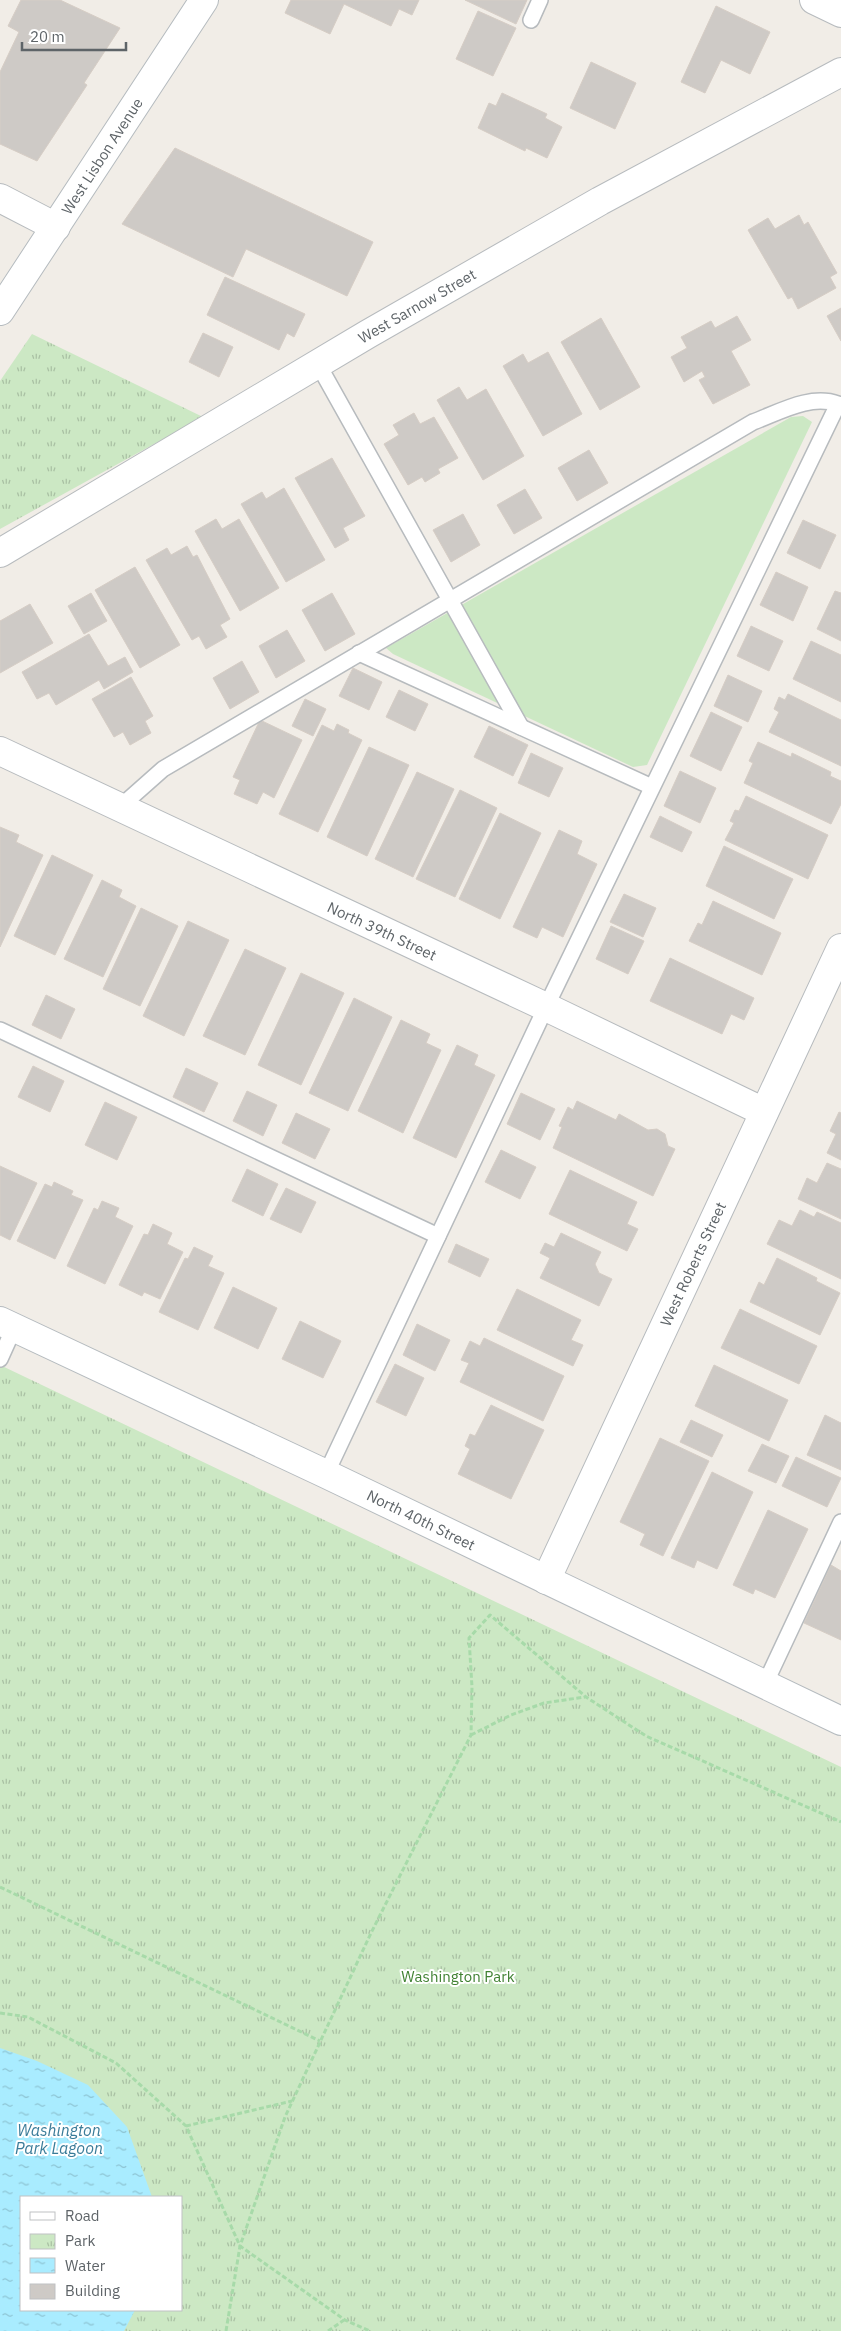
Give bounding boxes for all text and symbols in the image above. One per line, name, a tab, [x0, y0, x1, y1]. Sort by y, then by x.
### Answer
scale bar	[22, 20, 126, 52]
text: 20 m	[30, 27, 65, 46]
street label: West Lisbon Avenue	[57, 94, 147, 218]
street label: West Sarnow Street	[355, 265, 479, 347]
street label: North 39th Street	[324, 897, 440, 965]
street label: West Roberts Street	[656, 1199, 730, 1329]
street label: North 40th Street	[364, 1486, 478, 1554]
park label: Washington Park	[401, 1967, 515, 1986]
water label: Washington Park Lagoon	[15, 2120, 103, 2158]
legend	[20, 2196, 182, 2311]
text: Road	[65, 2206, 100, 2225]
text: Park	[65, 2231, 95, 2250]
text: Water	[65, 2256, 106, 2275]
text: Building	[65, 2281, 120, 2300]

